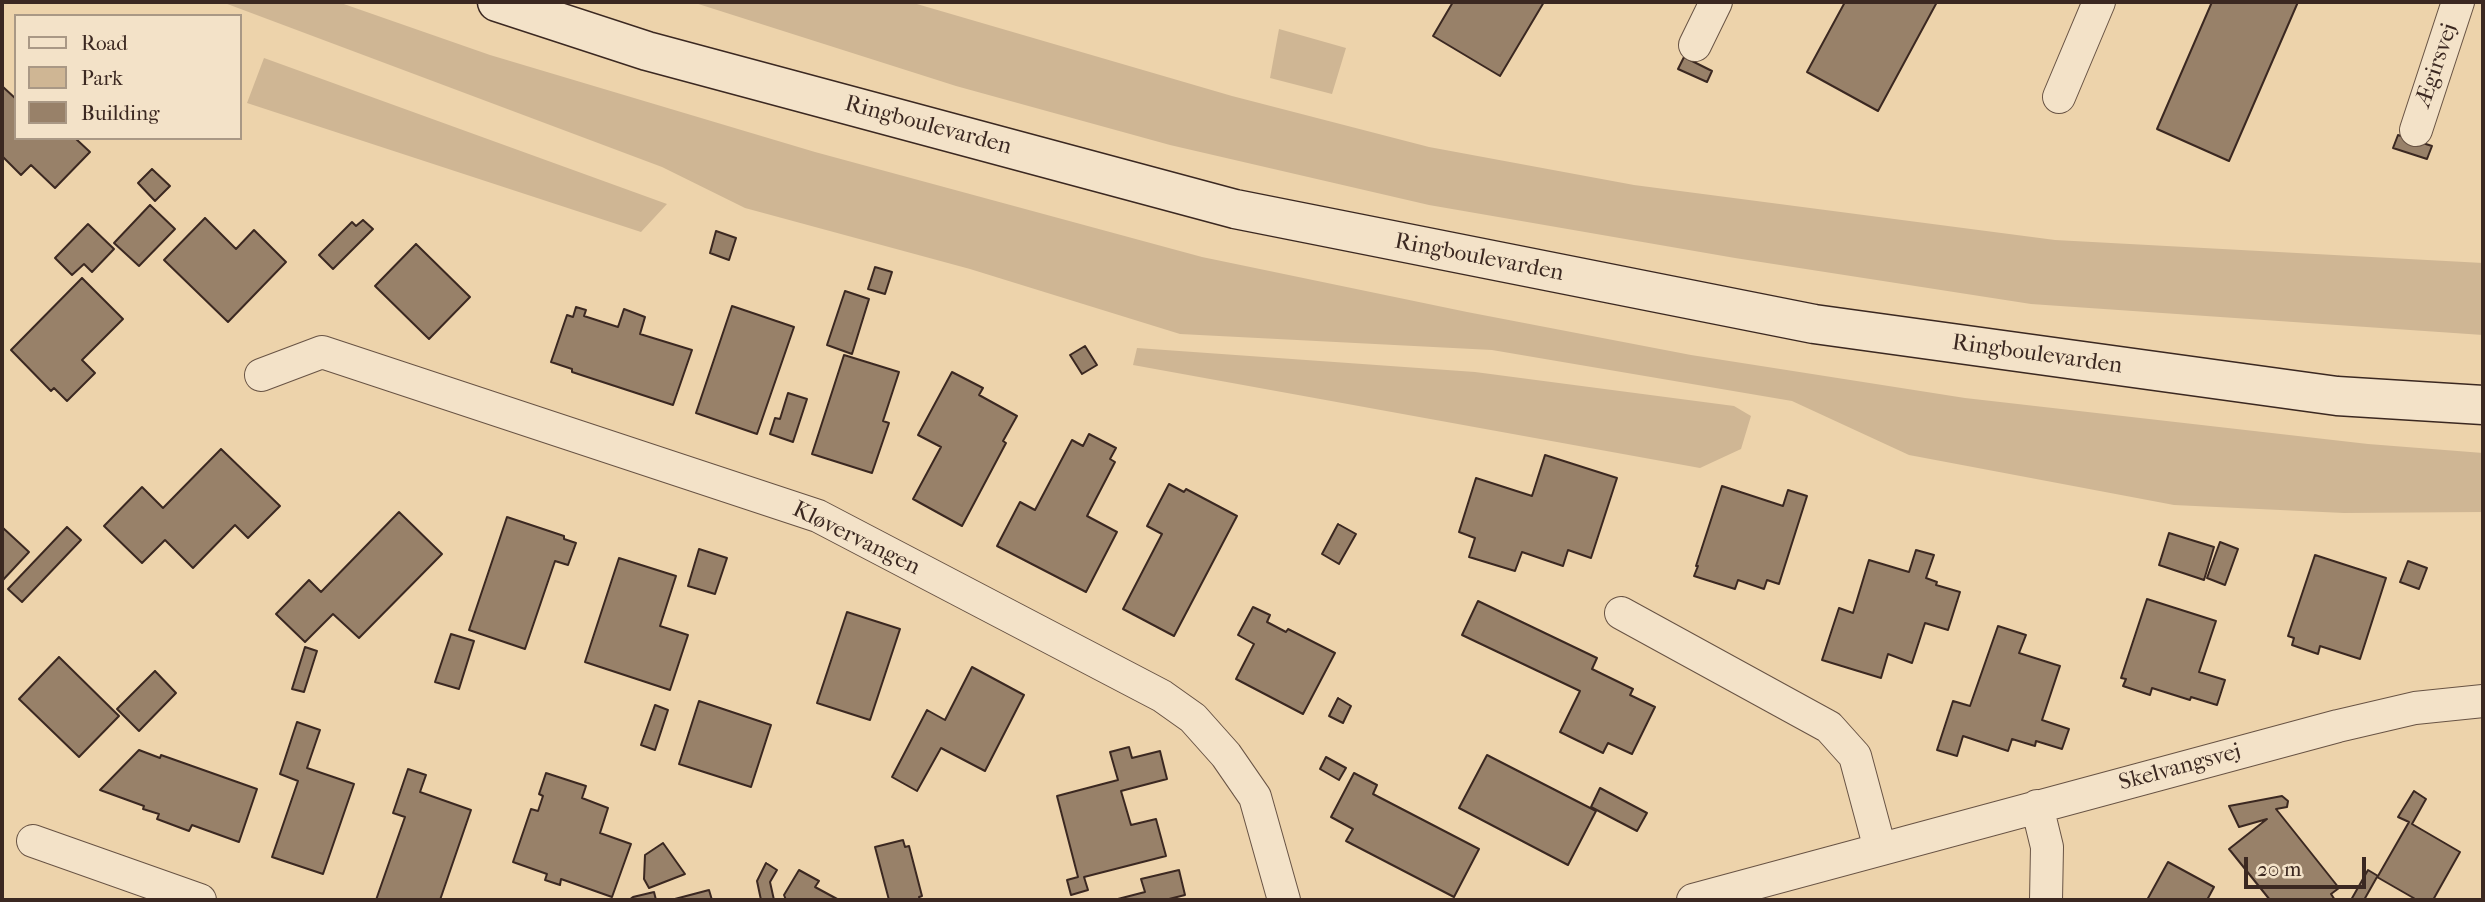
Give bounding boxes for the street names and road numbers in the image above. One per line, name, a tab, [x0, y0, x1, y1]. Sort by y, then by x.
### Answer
street label: Ægirsvej	[2410, 20, 2464, 112]
street label: Ringboulevarden	[842, 90, 1014, 162]
street label: Ringboulevarden	[1392, 228, 1566, 288]
street label: Ringboulevarden	[1950, 329, 2124, 381]
street label: Kløvervangen	[788, 496, 924, 582]
street label: Skelvangsvej	[2116, 738, 2244, 798]

